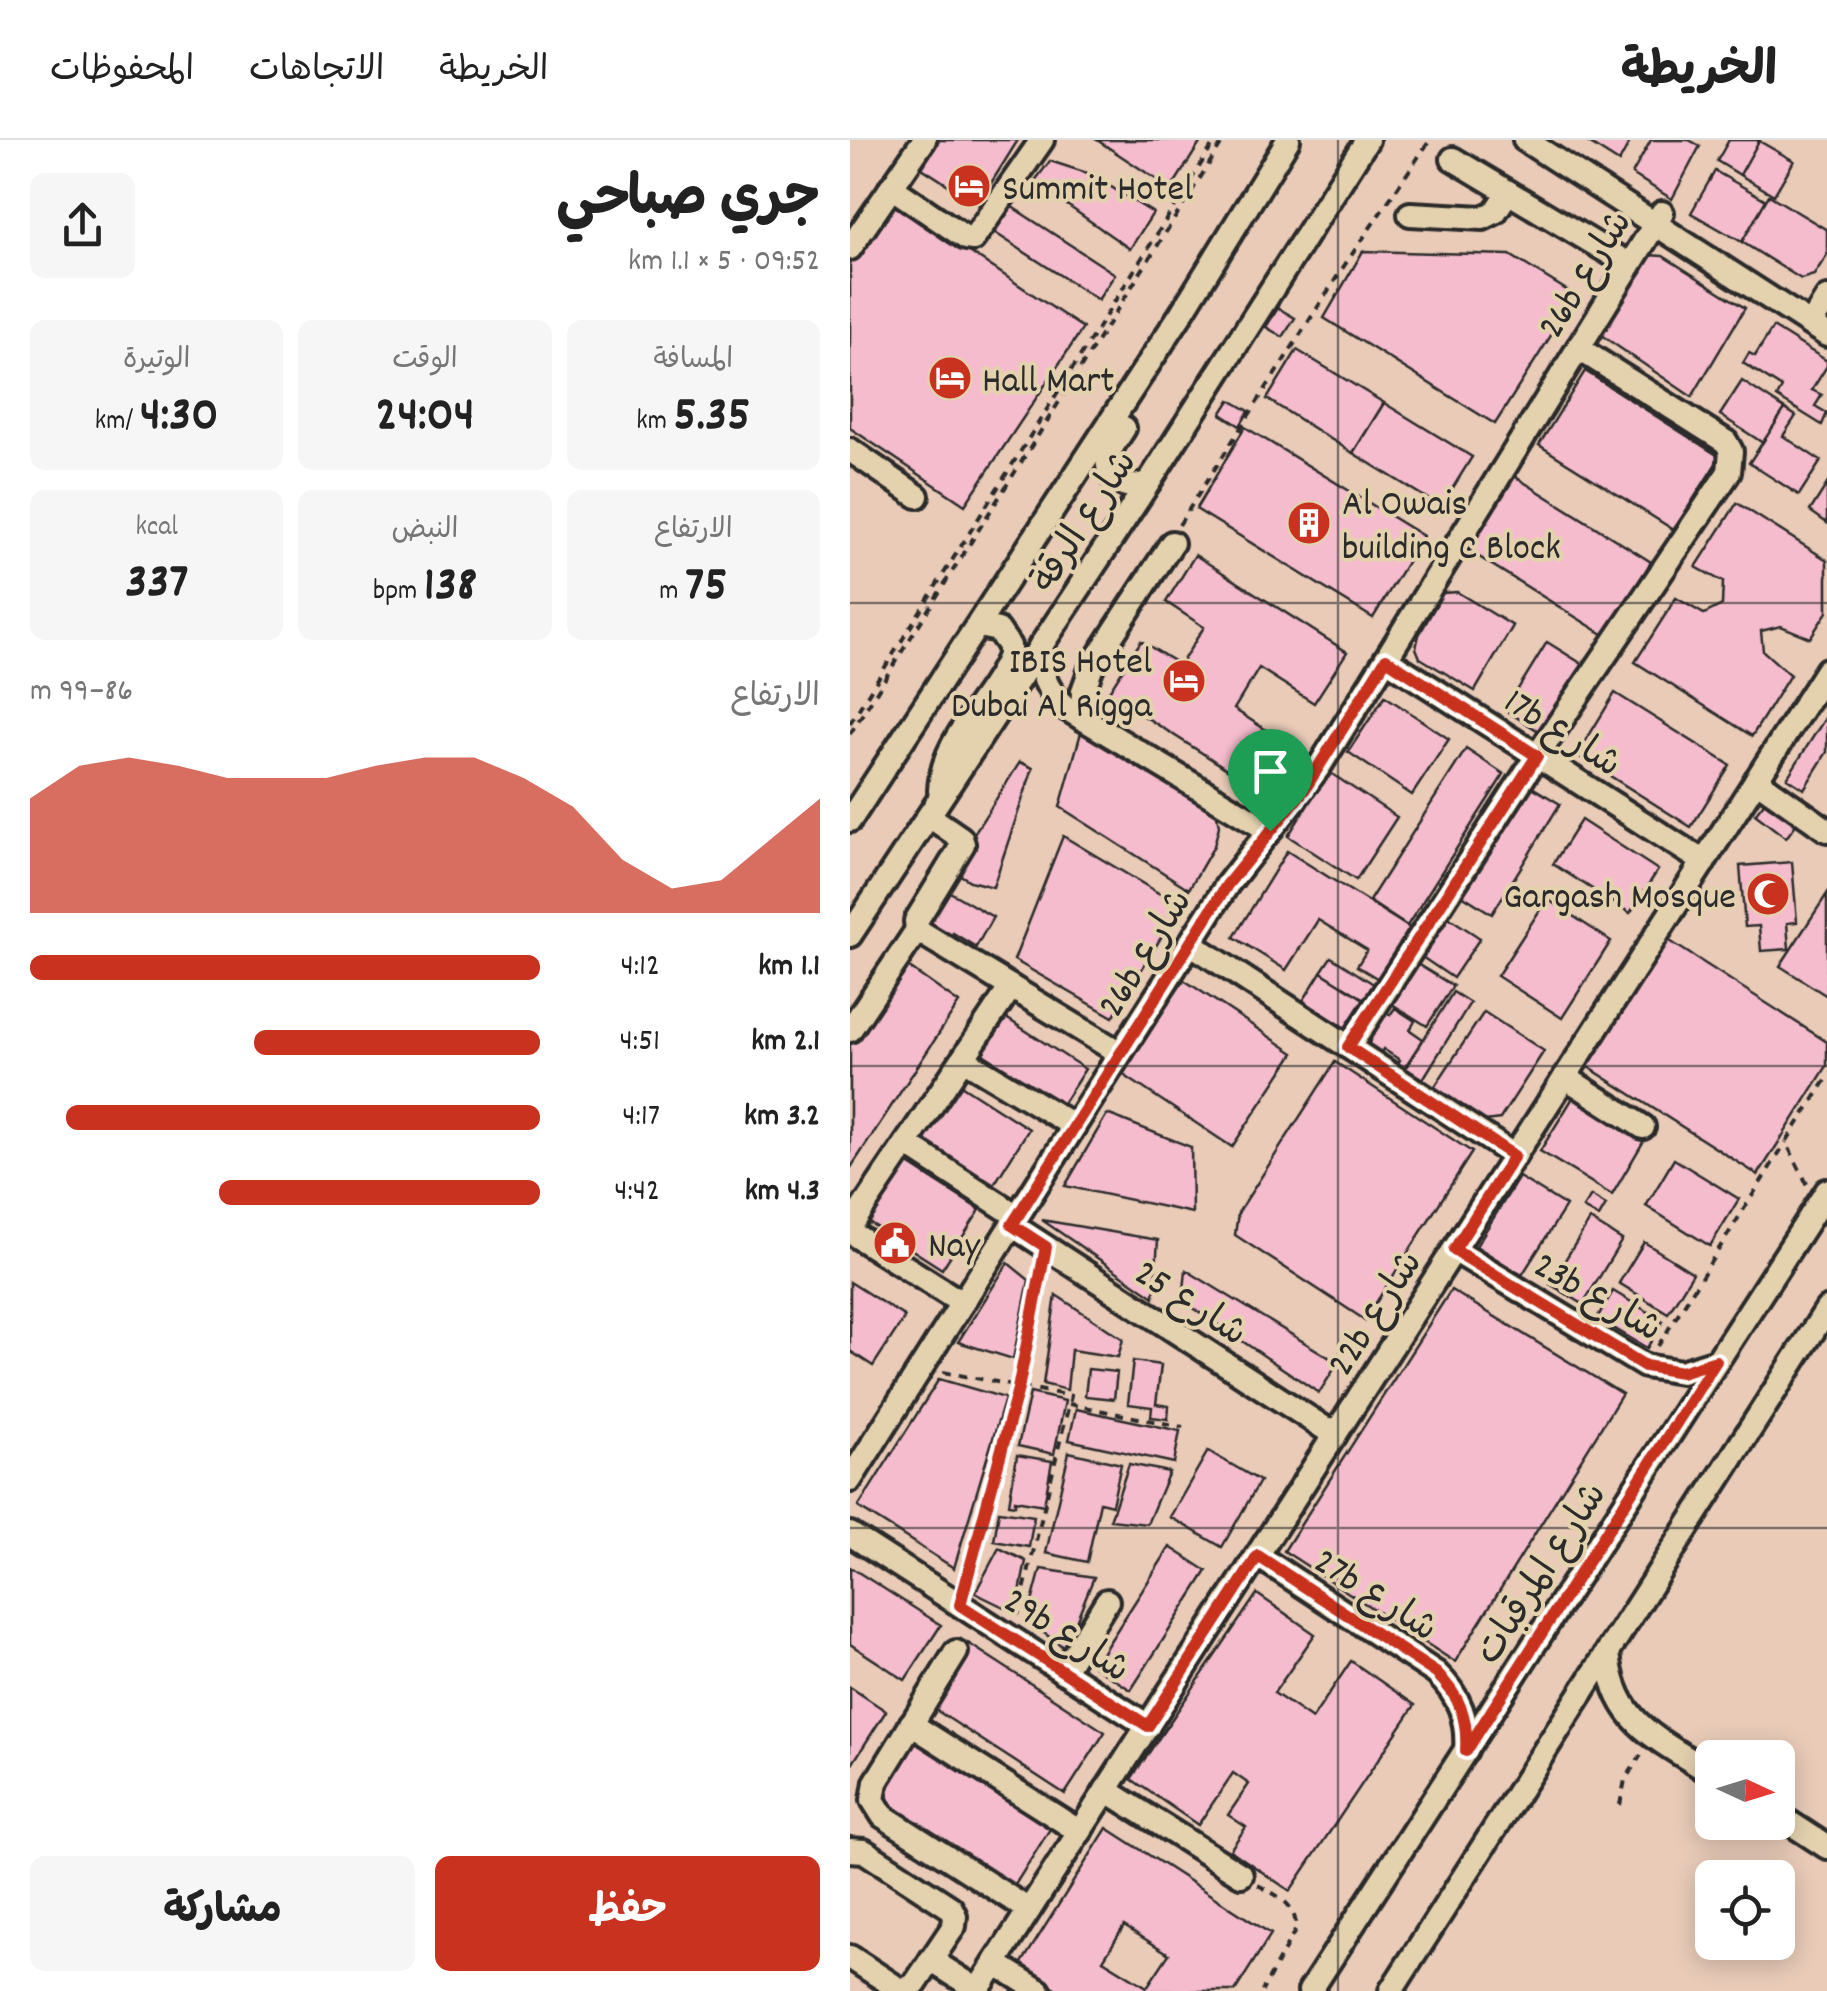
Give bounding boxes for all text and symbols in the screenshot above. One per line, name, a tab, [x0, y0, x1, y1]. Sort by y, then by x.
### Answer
text: الخريطة	[1621, 39, 1777, 108]
text: المحفوظات	[50, 47, 194, 97]
text: الاتجاهات	[249, 47, 384, 97]
text: الخريطة	[439, 47, 548, 97]
text: جري صباحي	[556, 163, 820, 242]
hotel icon: Summit Hotel	[946, 163, 992, 209]
place label: Summit Hotel	[1002, 164, 1193, 219]
button: share	[30, 173, 135, 278]
street label: 26b شارع	[1527, 201, 1649, 351]
text: 09:52 · 5 × 1.1 km	[628, 240, 820, 286]
text: الوتيرة	[123, 342, 190, 382]
text: الوقت	[392, 342, 458, 382]
text: المسافة	[653, 342, 733, 382]
hotel icon: Hall Mart	[927, 355, 973, 401]
place label: Hall Mart	[982, 356, 1114, 411]
text: 4:30	[140, 382, 218, 454]
text: 24:04	[376, 382, 474, 454]
text: 5.35	[674, 382, 750, 454]
text: /km	[95, 403, 140, 443]
text: km	[636, 403, 674, 443]
street label: شارع الرقة	[1020, 441, 1153, 605]
place label: Al Owais building C Block	[1342, 479, 1561, 578]
building icon: Al Owais building C Block	[1286, 500, 1332, 546]
text: kcal	[135, 509, 178, 549]
text: النبض	[392, 512, 458, 552]
text: الارتفاع	[654, 512, 733, 552]
text: 337	[125, 549, 188, 621]
text: 138	[424, 552, 477, 624]
text: 75	[685, 552, 727, 624]
text: bpm	[373, 573, 424, 613]
text: m	[659, 573, 685, 613]
place label: IBIS Hotel Dubai Al Rigga	[951, 637, 1153, 736]
hotel icon: IBIS Hotel Dubai Al Rigga	[1161, 658, 1207, 704]
text: 86–99 m	[30, 670, 133, 716]
text: الارتفاع	[730, 676, 820, 722]
street label: 17b شارع	[1491, 677, 1631, 794]
pin	[1228, 729, 1313, 832]
icon: arrive	[1243, 744, 1298, 799]
mosque icon: Gargash Mosque	[1745, 871, 1791, 917]
place label: Gargash Mosque	[1503, 872, 1736, 927]
street label: 26b شارع	[1087, 880, 1209, 1030]
text: 4:12	[620, 945, 660, 991]
text: 1.1 km	[758, 945, 820, 991]
text: 4:51	[620, 1020, 660, 1066]
text: 2.1 km	[751, 1020, 820, 1066]
text: 4:17	[622, 1095, 660, 1141]
text: 3.2 km	[744, 1095, 820, 1141]
text: 4:42	[614, 1170, 660, 1216]
text: 4.3 km	[745, 1170, 820, 1216]
public building icon: Nay	[872, 1220, 918, 1266]
place label: Nay	[928, 1221, 981, 1276]
street label: 22b شارع	[1316, 1241, 1439, 1389]
street label: 23b شارع	[1521, 1241, 1671, 1359]
street label: شارع 25	[1122, 1248, 1256, 1363]
street label: شارع المرقبات	[1464, 1473, 1623, 1677]
street label: 27b شارع	[1301, 1537, 1447, 1658]
street label: 29b شارع	[991, 1576, 1139, 1699]
north arrow	[1695, 1740, 1795, 1840]
map controls	[1695, 1740, 1795, 1960]
button: مشاركة	[30, 1856, 415, 1971]
button: حفظ	[435, 1856, 820, 1971]
button: locate	[1695, 1860, 1795, 1960]

